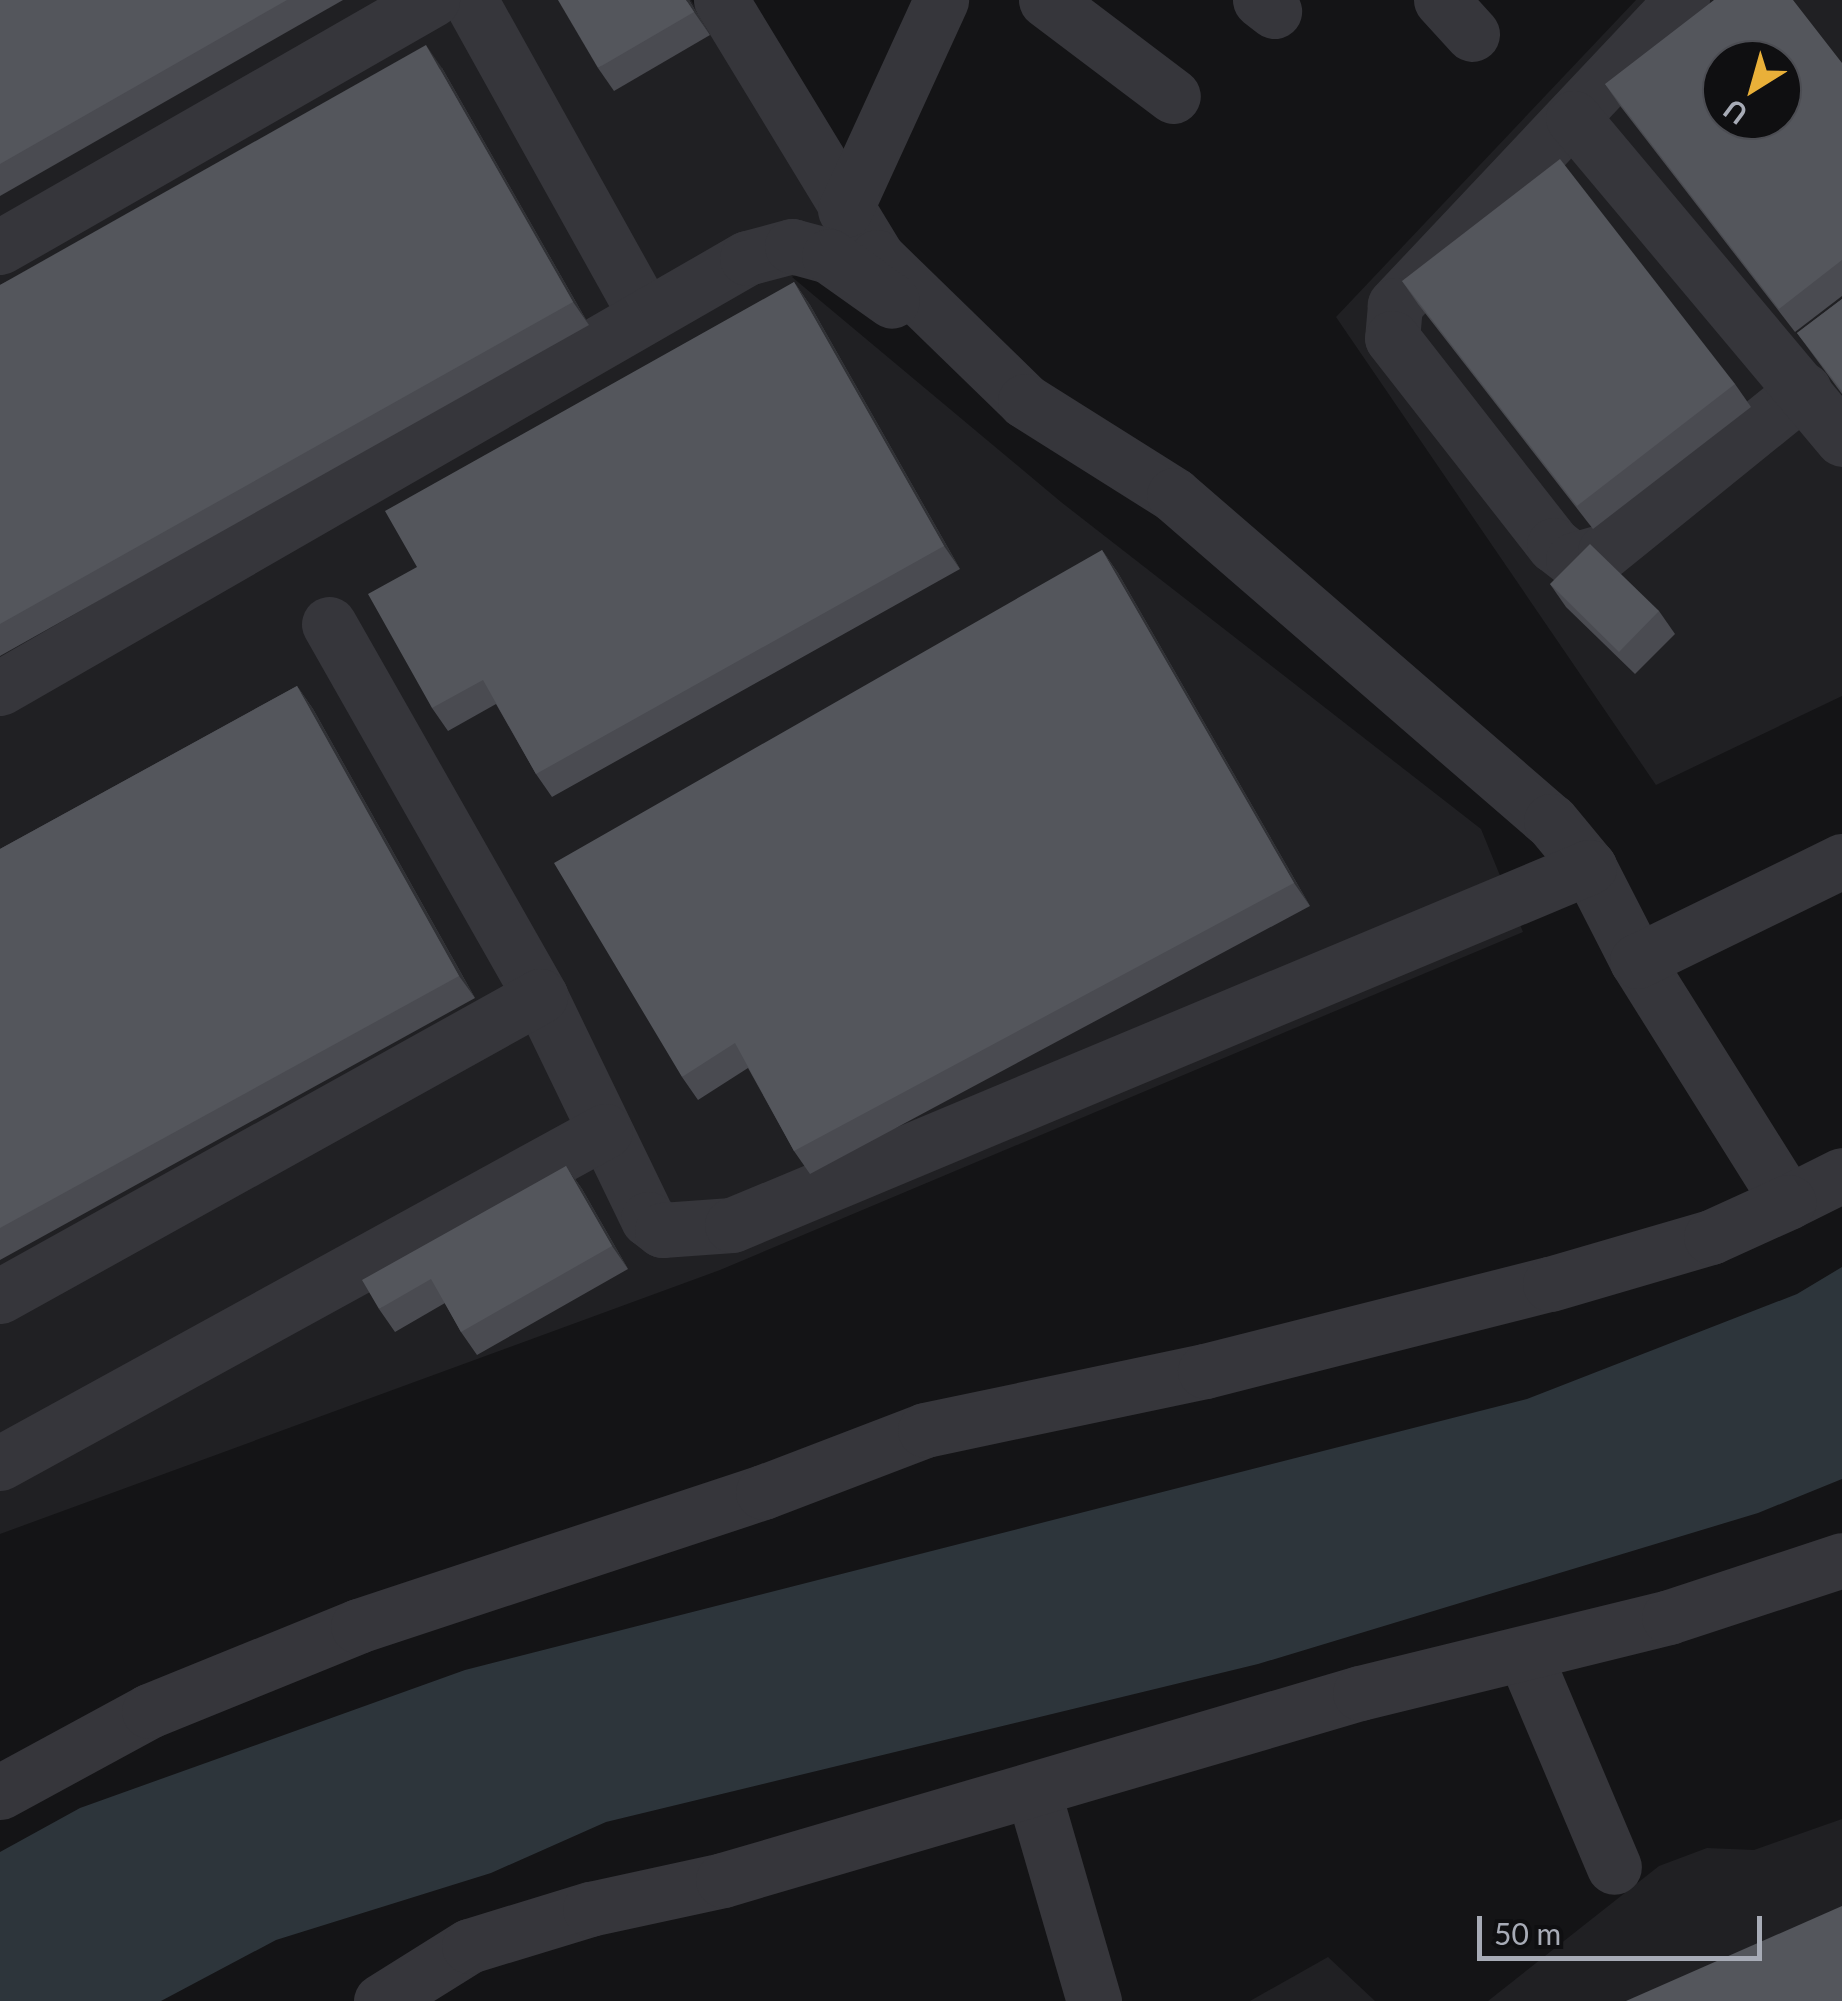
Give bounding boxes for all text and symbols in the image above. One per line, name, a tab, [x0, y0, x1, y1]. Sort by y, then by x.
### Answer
north arrow	[1702, 40, 1802, 140]
text: U	[1717, 93, 1754, 132]
scale bar	[1482, 1896, 1767, 1958]
text: 50 m	[1494, 1915, 1561, 1951]

